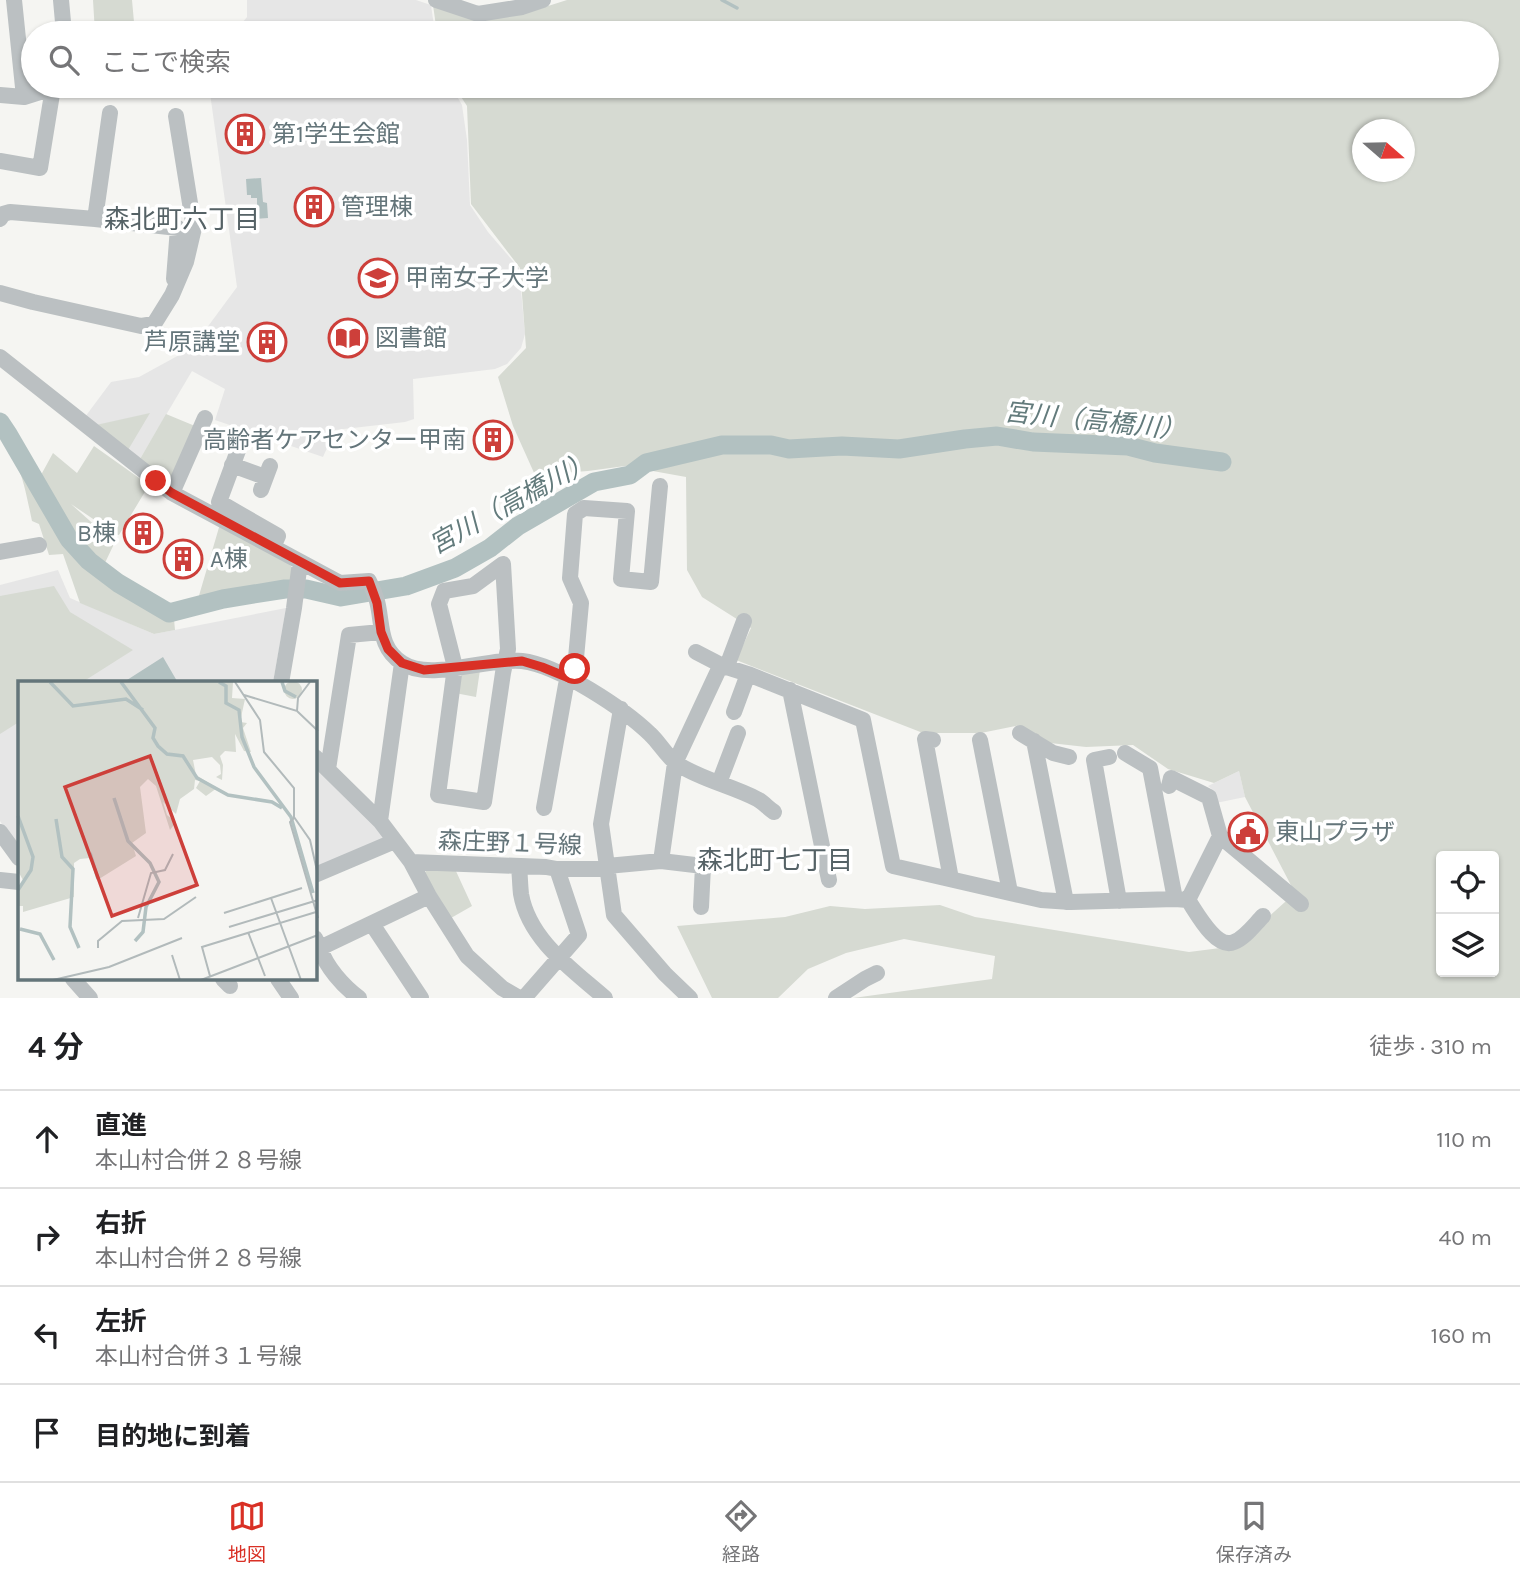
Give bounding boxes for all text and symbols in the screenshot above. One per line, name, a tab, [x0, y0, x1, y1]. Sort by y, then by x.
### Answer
search box	[21, 21, 1499, 98]
icon: search	[45, 41, 83, 79]
text: ここで検索	[101, 47, 231, 78]
building icon: 第1学生会館	[224, 113, 266, 155]
north arrow	[1352, 119, 1415, 182]
place label: 第1学生会館	[272, 120, 400, 148]
building icon: 管理棟	[293, 186, 335, 228]
place label: 管理棟	[341, 193, 413, 221]
district label: 森北町六丁目	[104, 204, 260, 235]
school or university icon: 甲南女子大学	[357, 257, 399, 299]
place label: 甲南女子大学	[405, 264, 549, 292]
library icon: 図書館	[327, 317, 369, 359]
building icon: 芦原講堂	[246, 321, 288, 363]
place label: 図書館	[375, 324, 447, 352]
place label: 芦原講堂	[144, 328, 240, 356]
water label: 宮川（高橋川）	[1003, 396, 1187, 446]
building icon: 高齢者ケアセンター甲南	[472, 419, 514, 461]
place label: 高齢者ケアセンター甲南	[202, 426, 466, 454]
water label: 宮川（高橋川）	[424, 445, 598, 561]
route end	[140, 465, 171, 496]
building icon: B棟	[122, 512, 164, 554]
place label: B棟	[77, 519, 116, 547]
building icon: A棟	[162, 538, 204, 580]
place label: A棟	[210, 545, 248, 573]
route start	[559, 653, 590, 684]
inset map	[18, 681, 317, 981]
public building icon: 東山プラザ	[1227, 811, 1269, 853]
place label: 東山プラザ	[1275, 818, 1395, 846]
street label: 森庄野１号線	[438, 826, 582, 860]
district label: 森北町七丁目	[697, 845, 853, 876]
map controls	[1436, 851, 1499, 977]
button: locate	[1436, 851, 1499, 914]
button: layers	[1436, 914, 1499, 977]
text: 4 分	[28, 1029, 83, 1065]
text: 徒歩 · 310 m	[1369, 1033, 1492, 1060]
text: 直進	[95, 1110, 147, 1141]
icon: ahead	[28, 1120, 66, 1158]
text: 110 m	[1436, 1126, 1492, 1153]
text: 本山村合併２８号線	[95, 1147, 302, 1174]
text: 右折	[95, 1208, 147, 1239]
icon: right	[28, 1218, 66, 1256]
text: 40 m	[1439, 1224, 1492, 1251]
text: 本山村合併２８号線	[95, 1245, 302, 1272]
text: 左折	[95, 1306, 147, 1337]
icon: left	[28, 1316, 66, 1354]
text: 160 m	[1431, 1322, 1492, 1349]
text: 本山村合併３１号線	[95, 1343, 302, 1370]
icon: arrive	[28, 1414, 66, 1452]
text: 目的地に到着	[95, 1421, 251, 1452]
tab: 地図	[228, 1497, 266, 1566]
tab: 経路	[722, 1497, 760, 1566]
tab: 保存済み	[1216, 1497, 1292, 1566]

